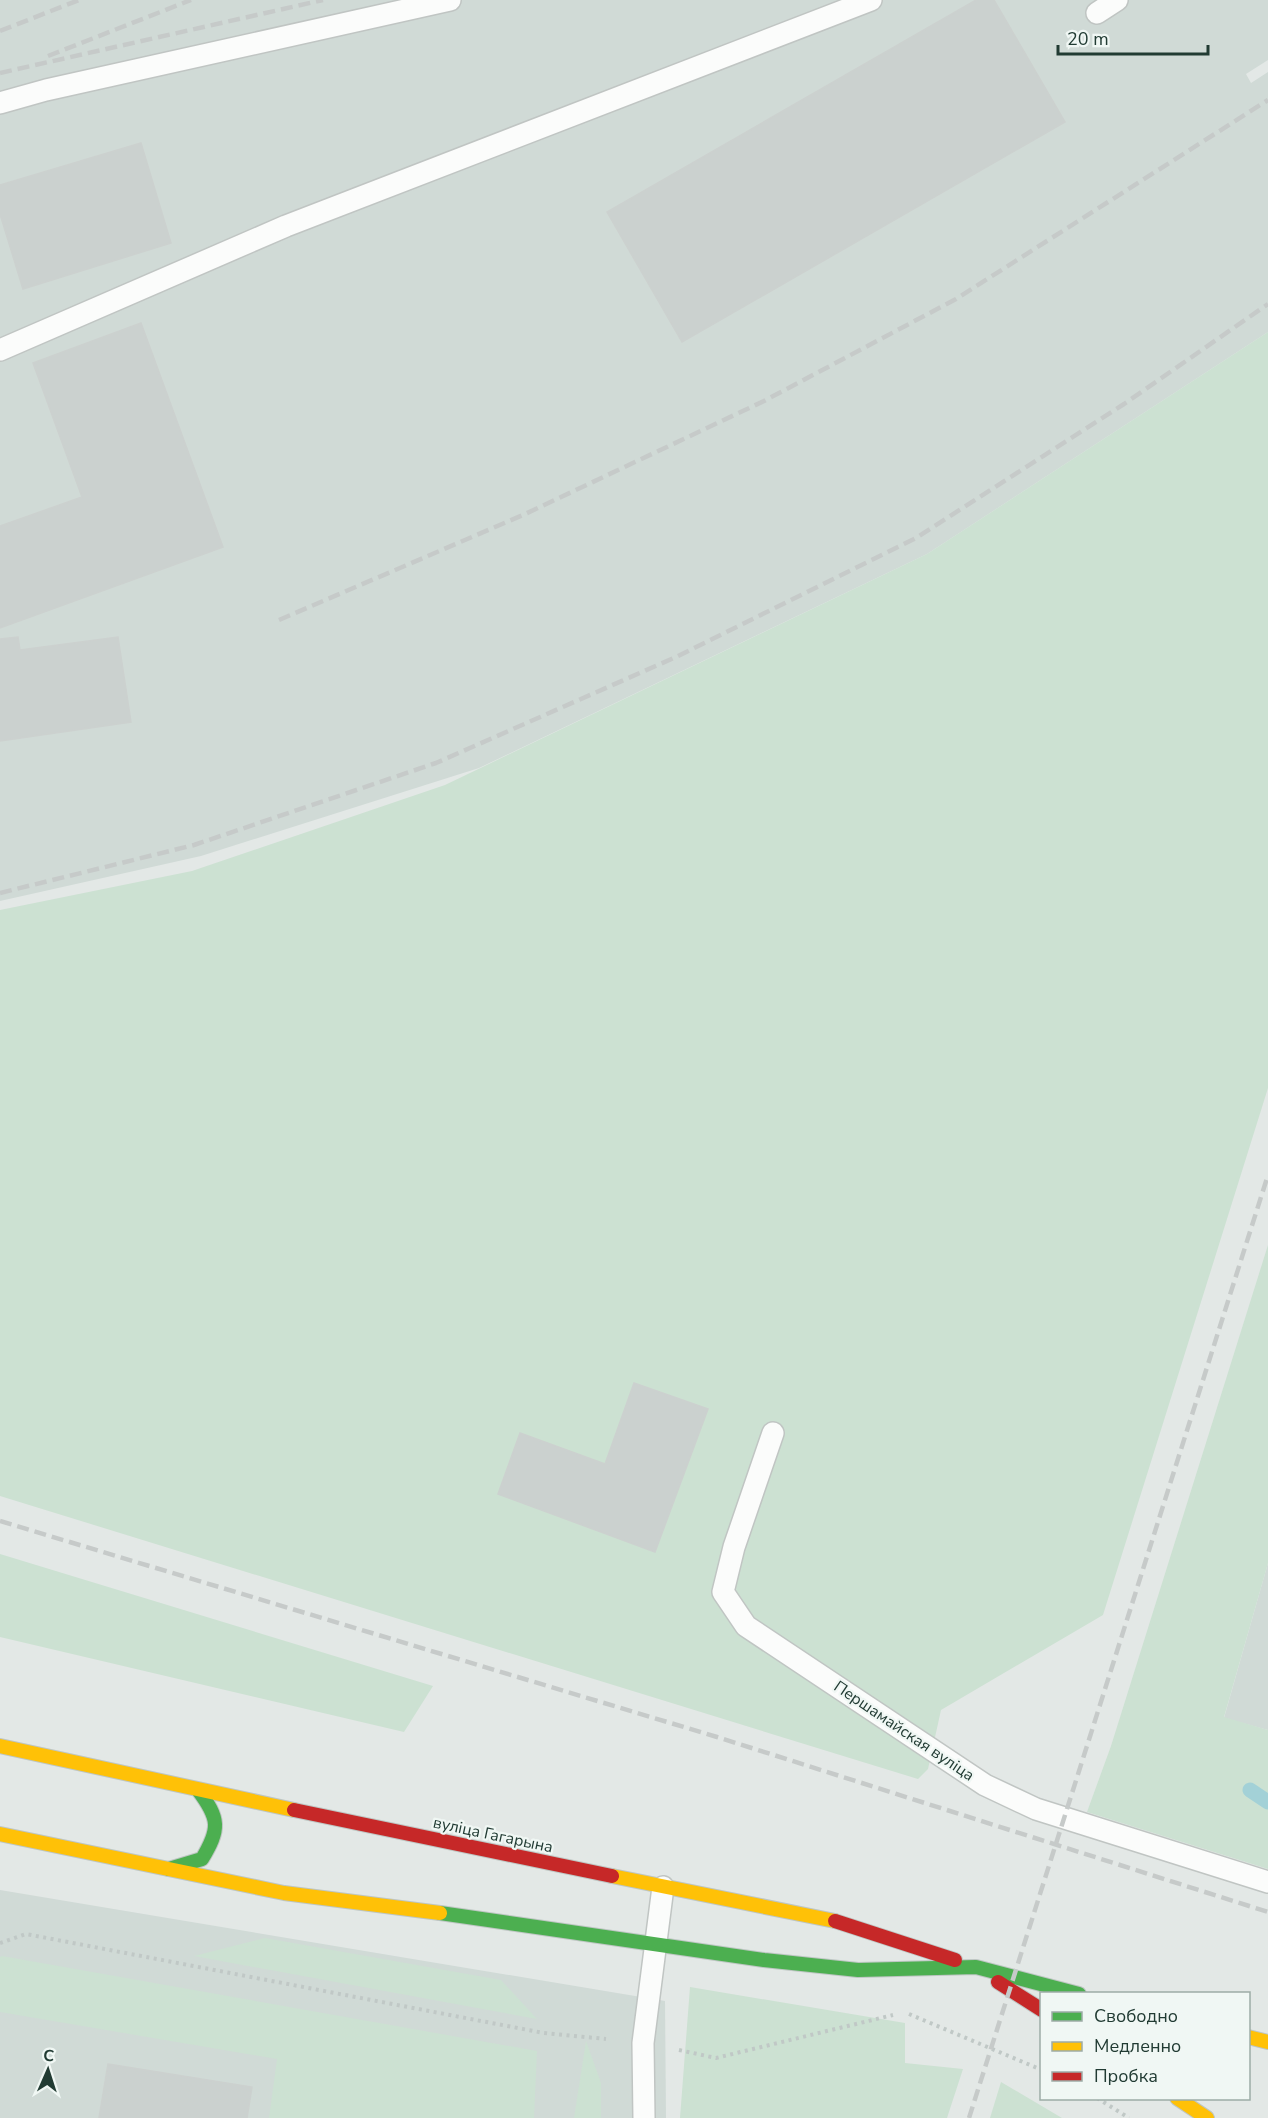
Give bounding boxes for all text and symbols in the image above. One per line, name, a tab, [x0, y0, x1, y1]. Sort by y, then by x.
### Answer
scale bar	[1058, 18, 1208, 56]
text: 20 m	[1067, 27, 1109, 51]
street label: Першамайская вуліца	[829, 1676, 979, 1786]
street label: вуліца Гагарына	[431, 1812, 555, 1858]
legend	[1040, 1992, 1250, 2100]
text: Свободно	[1094, 2004, 1178, 2028]
text: Медленно	[1094, 2034, 1181, 2058]
north arrow	[18, 2040, 78, 2100]
text: С	[43, 2045, 55, 2067]
text: Пробка	[1094, 2064, 1158, 2088]

